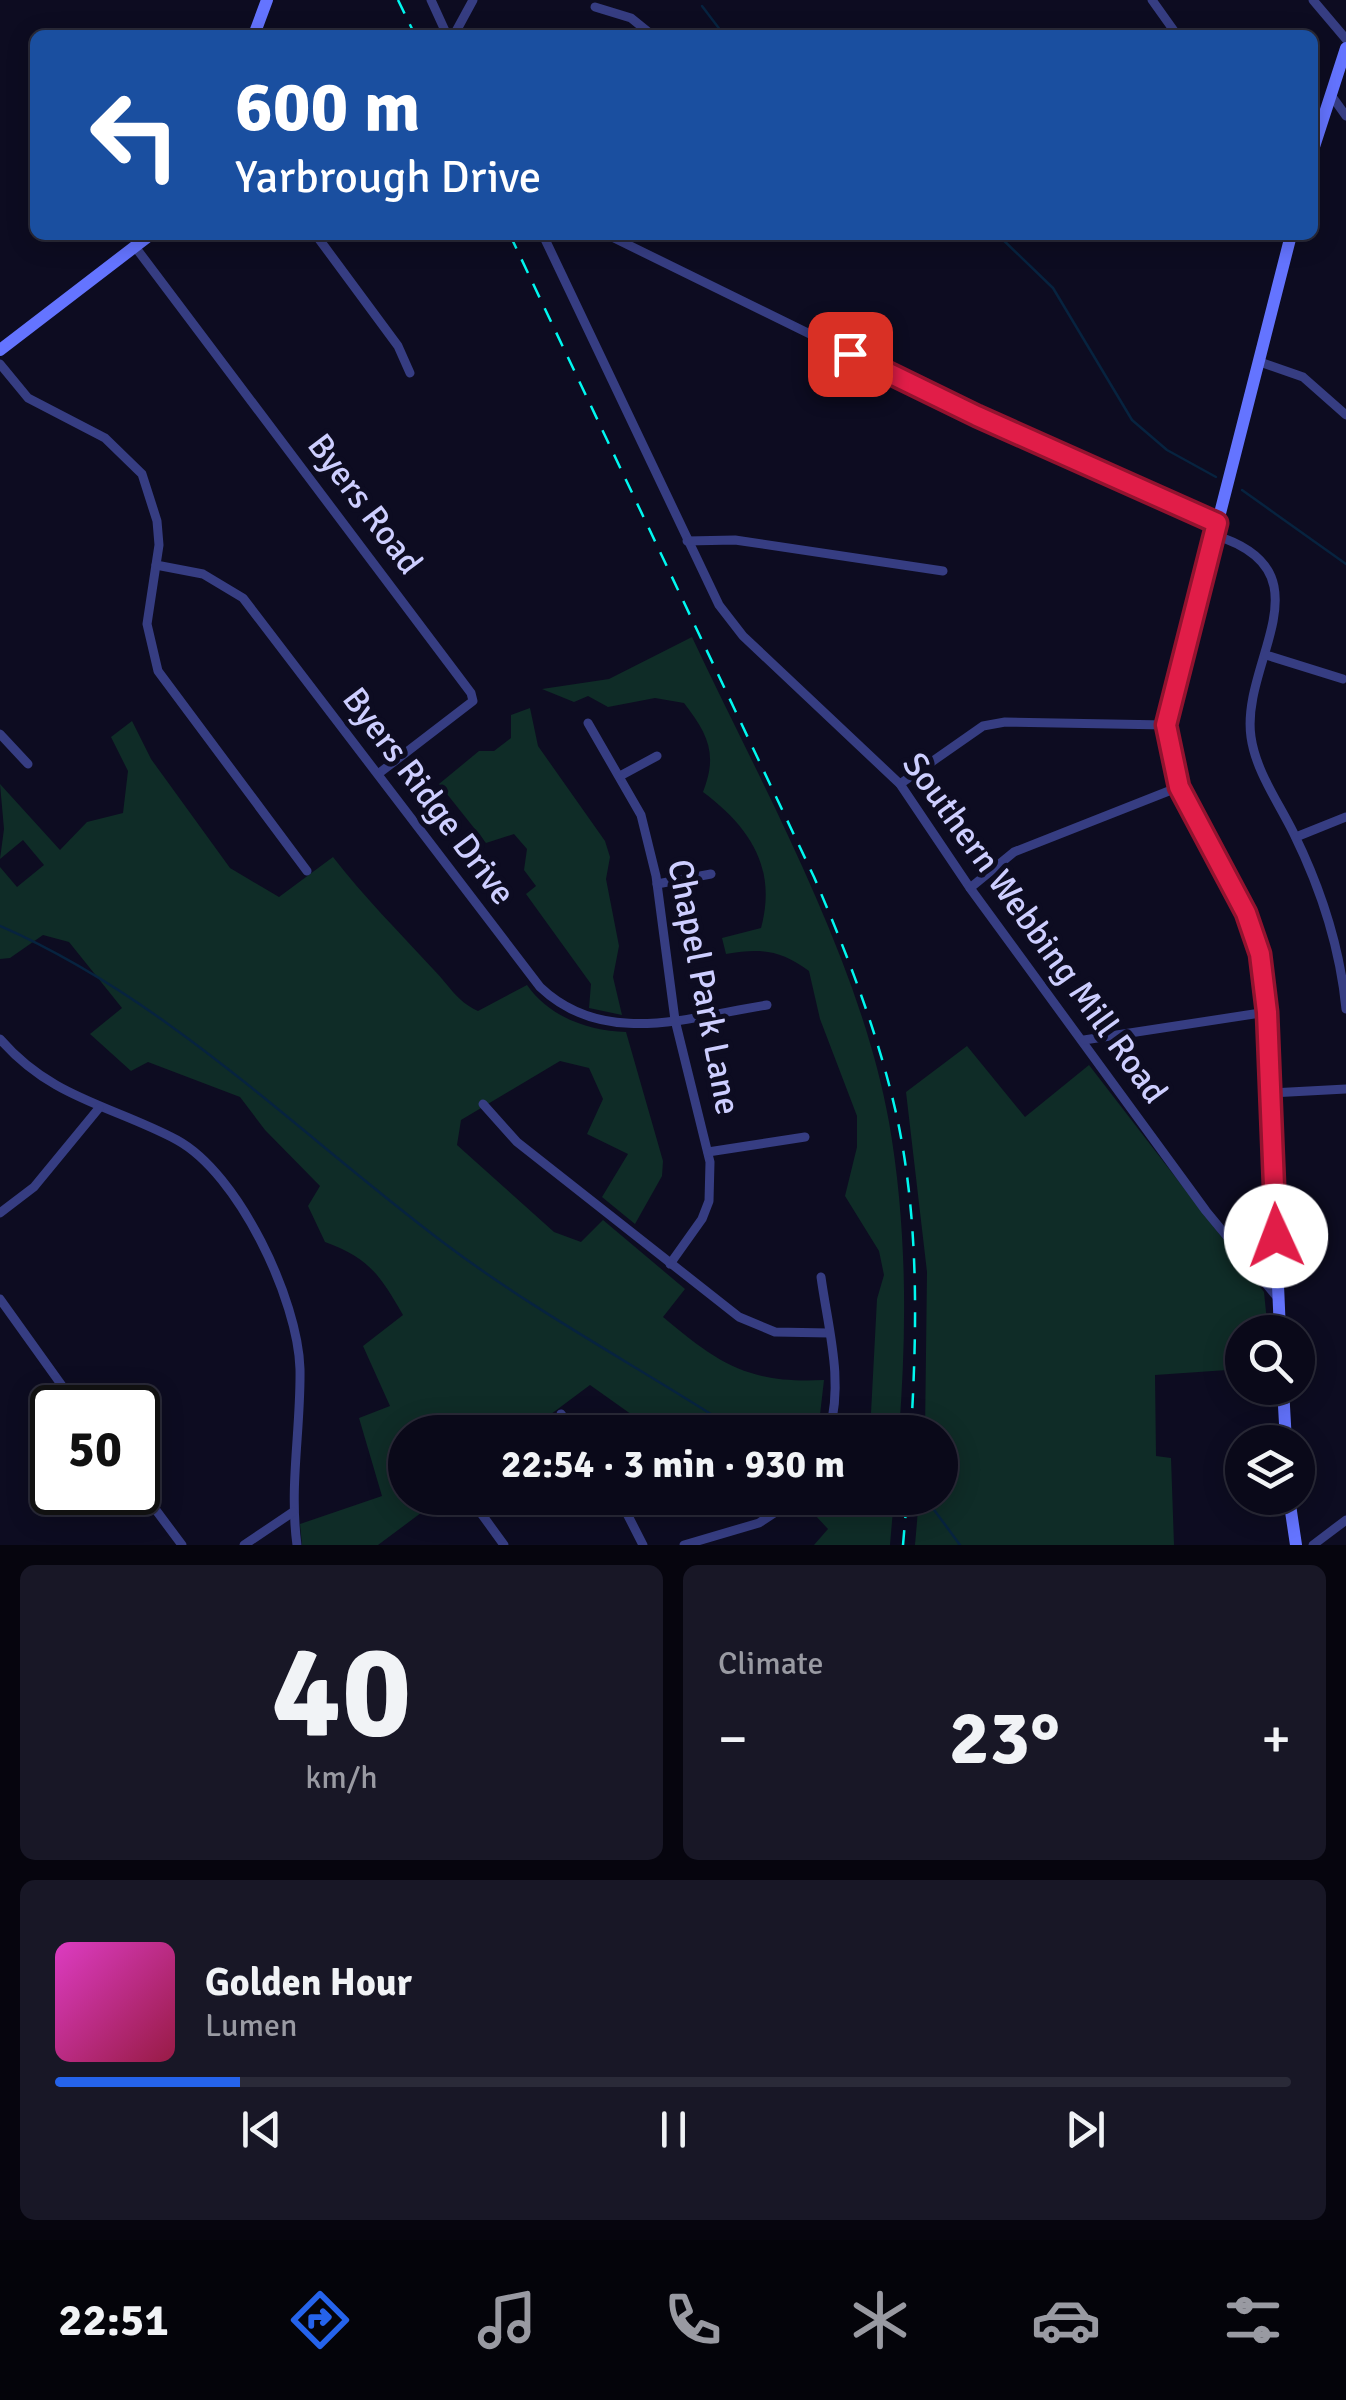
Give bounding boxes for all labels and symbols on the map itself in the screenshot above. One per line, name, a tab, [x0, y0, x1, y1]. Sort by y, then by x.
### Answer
pin	[808, 312, 893, 397]
street label: Byers Road	[298, 425, 432, 583]
street label: Byers Ridge Drive	[333, 679, 525, 913]
street label: Southern Webbing Mill Road	[893, 744, 1177, 1112]
street label: Chapel Park Lane	[658, 856, 750, 1118]
position arrow	[1224, 1184, 1328, 1288]
speed limit sign: 50	[30, 1385, 160, 1515]

